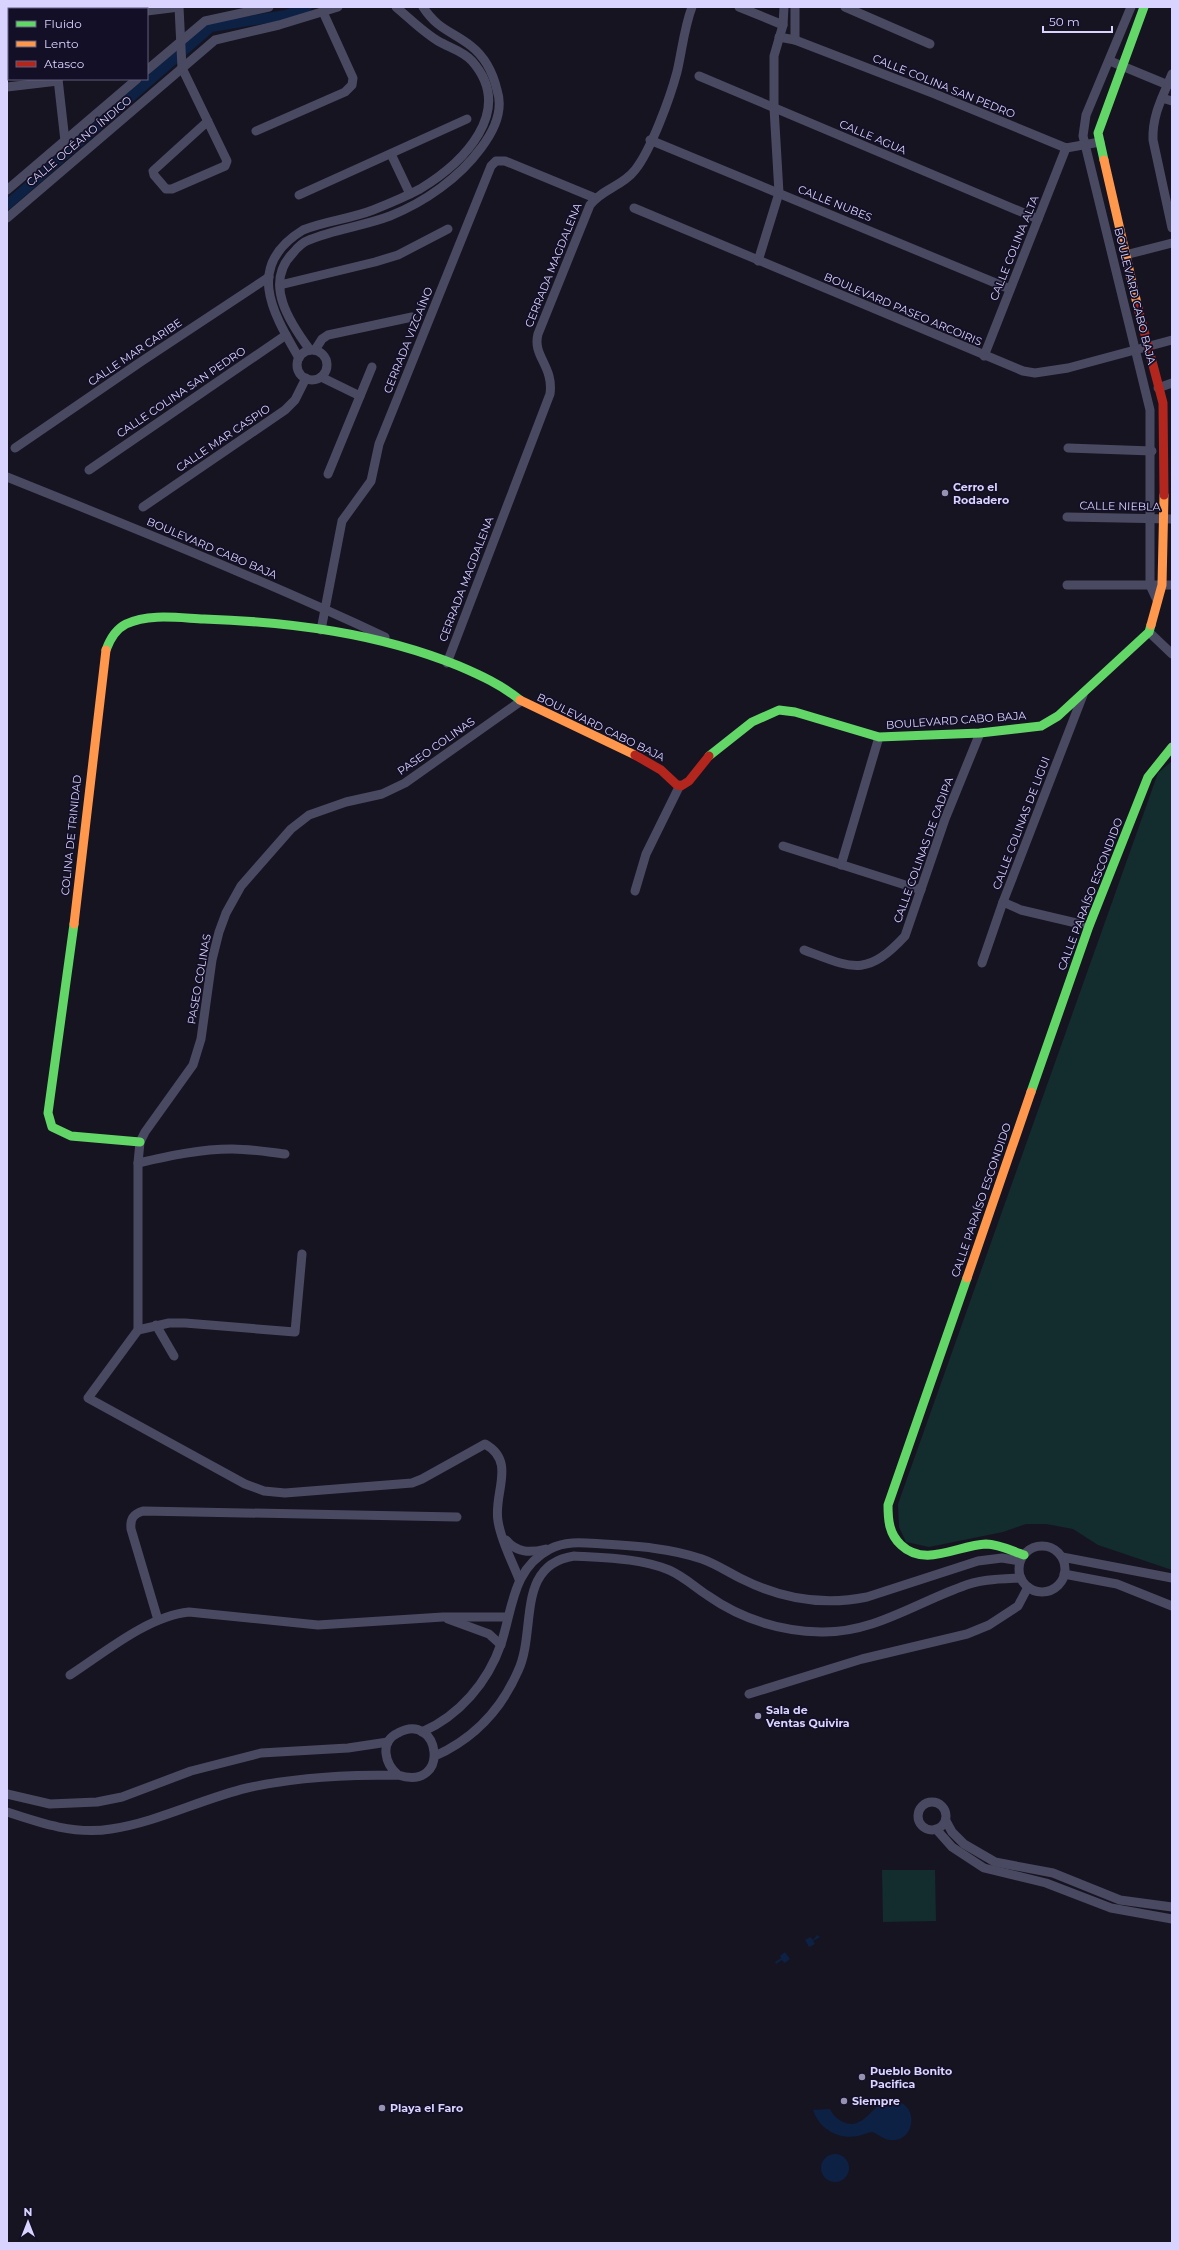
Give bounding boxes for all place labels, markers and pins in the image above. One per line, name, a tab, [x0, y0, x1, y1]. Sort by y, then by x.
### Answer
place label: Cerro el Rodadero	[953, 480, 1009, 507]
marker: Cerro el Rodadero	[940, 488, 950, 498]
place label: Sala de Ventas Quivira	[765, 1703, 850, 1730]
marker: Sala de Ventas Quivira	[753, 1711, 763, 1721]
place label: Pueblo Bonito Pacifica	[870, 2064, 952, 2091]
marker: Pueblo Bonito Pacifica	[857, 2072, 867, 2082]
place label: Siempre	[852, 2094, 900, 2108]
marker: Siempre	[839, 2096, 849, 2106]
place label: Playa el Faro	[390, 2101, 463, 2115]
marker: Playa el Faro	[377, 2103, 387, 2113]

